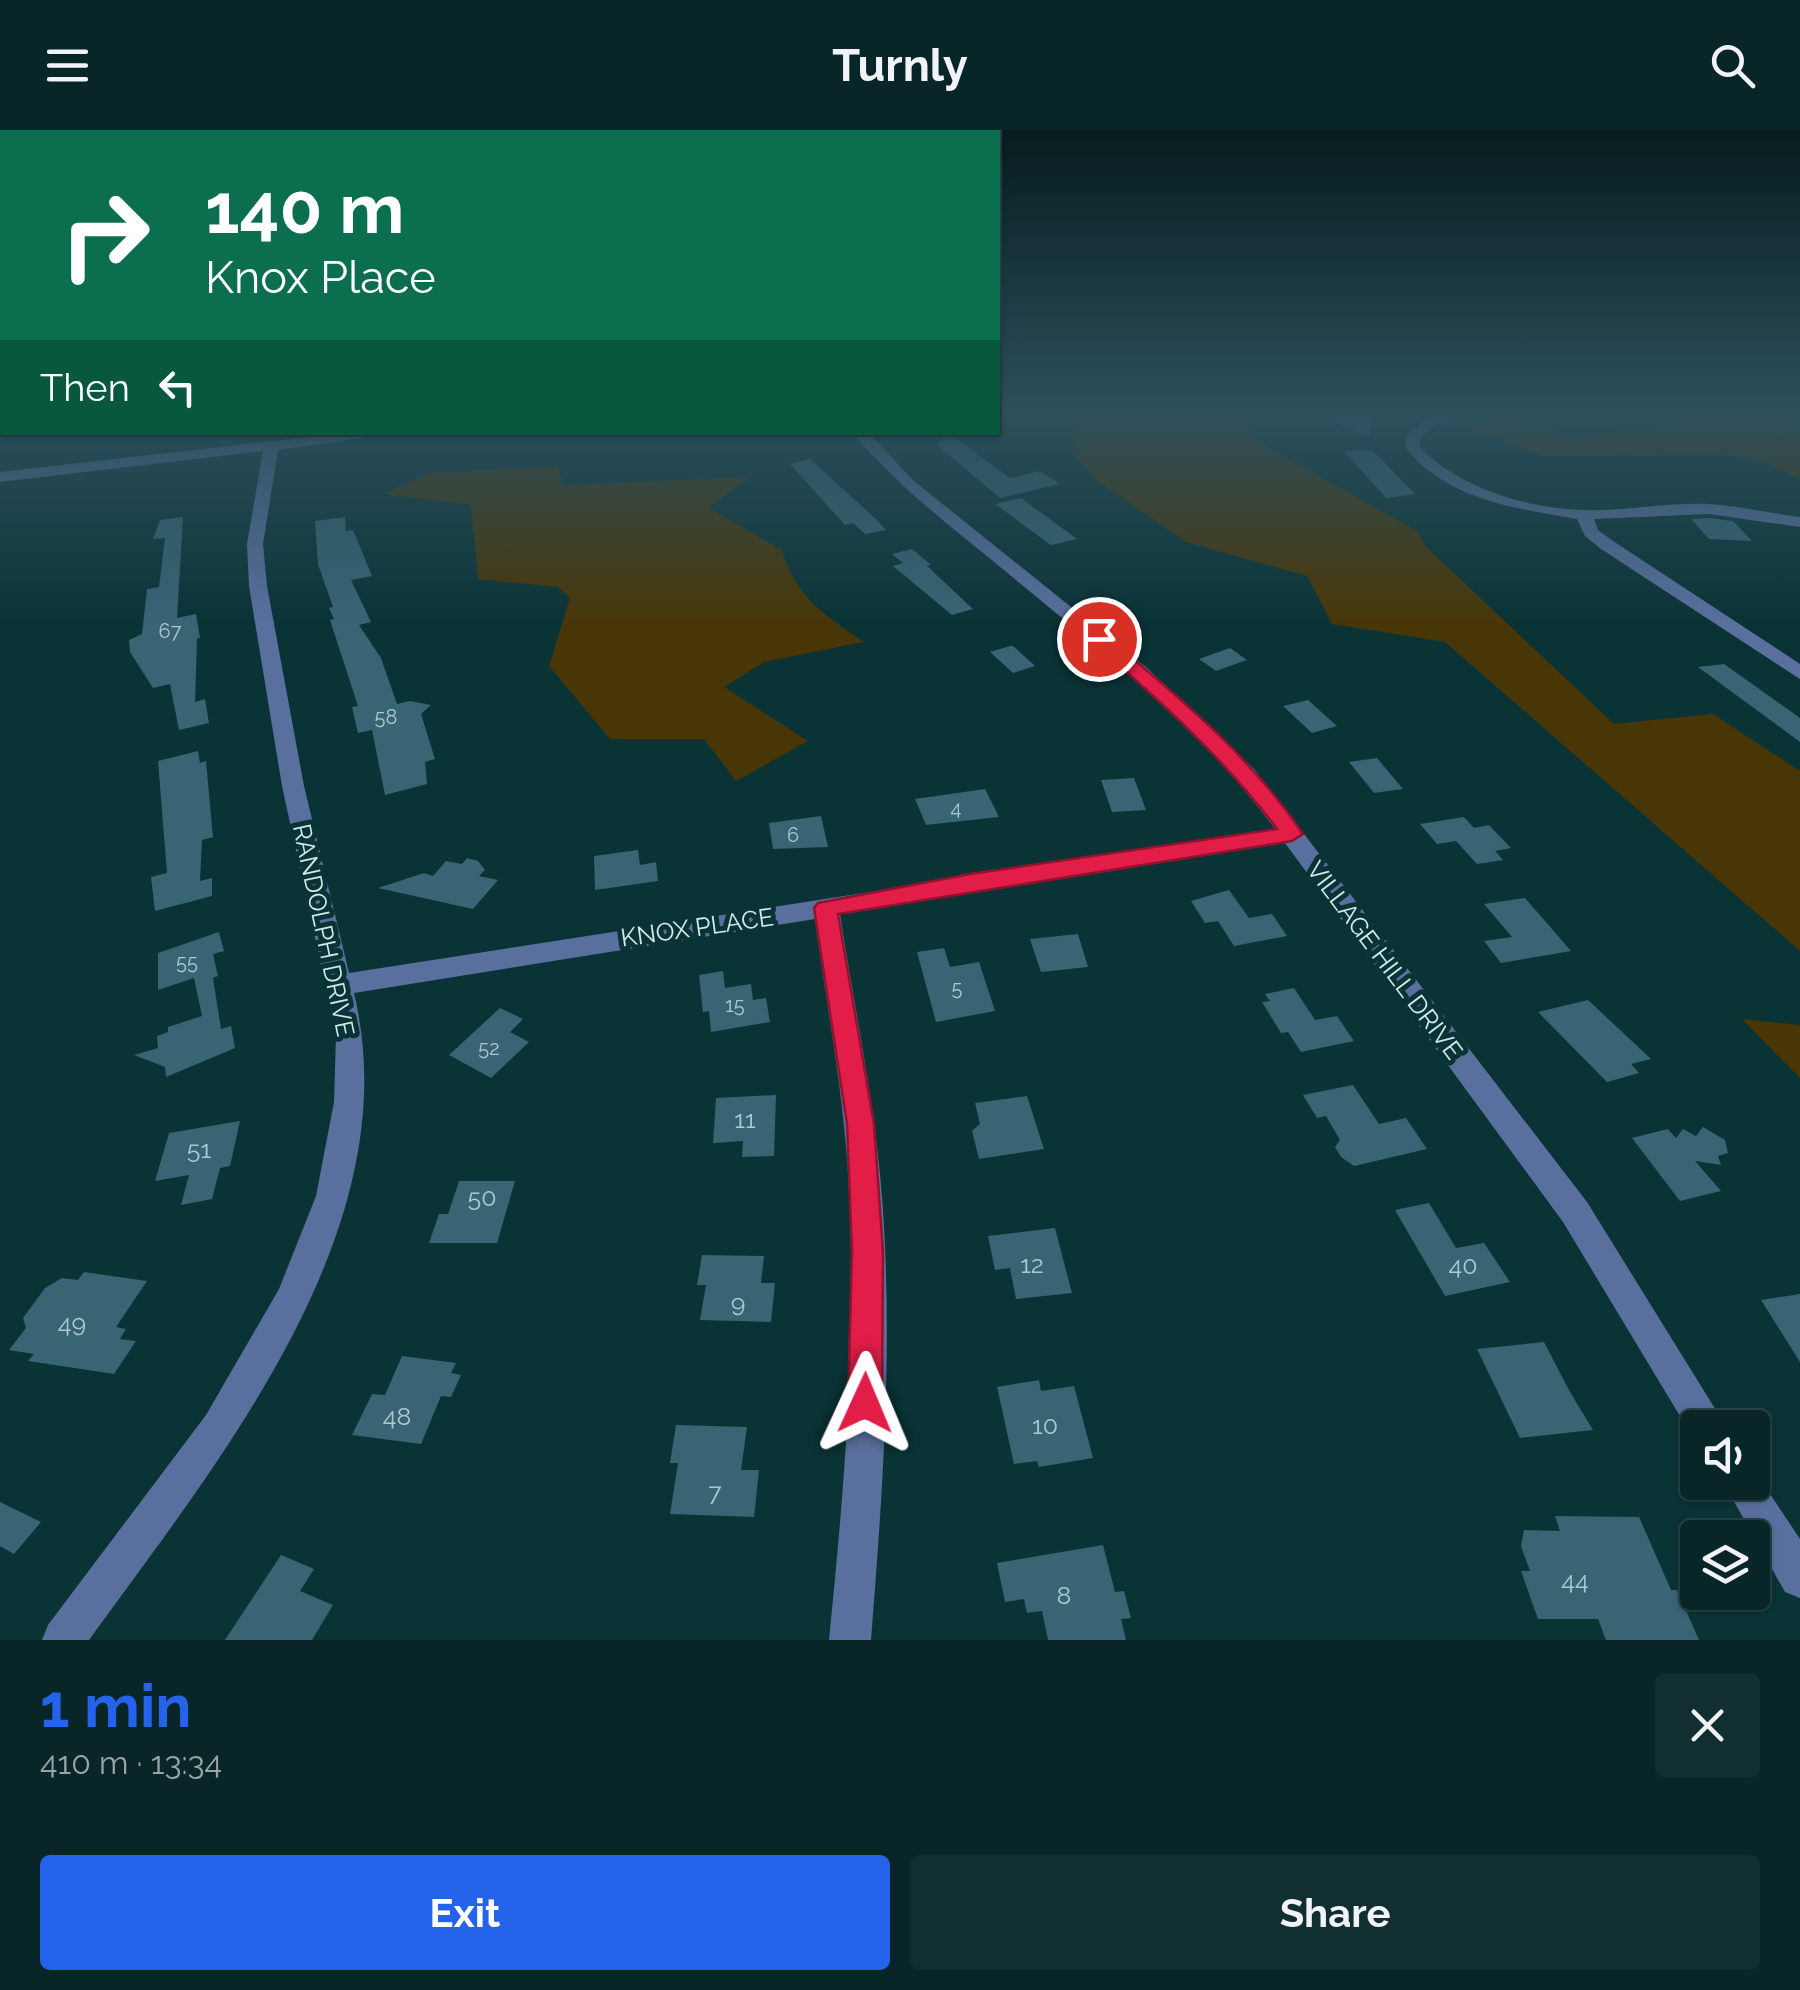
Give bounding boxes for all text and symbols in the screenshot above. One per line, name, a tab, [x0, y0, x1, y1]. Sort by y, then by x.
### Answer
icon: menu	[40, 38, 95, 93]
icon: search	[1705, 38, 1760, 93]
text: Turnly	[832, 39, 968, 92]
text: 140 m	[205, 167, 405, 249]
icon: right	[40, 170, 170, 300]
text: Knox Place	[205, 251, 436, 304]
icon: left	[150, 360, 205, 415]
text: Then	[40, 365, 130, 410]
pin	[1057, 597, 1142, 682]
icon: arrive	[1072, 612, 1127, 667]
house number: 67	[159, 619, 182, 643]
house number: 58	[375, 705, 397, 729]
house number: 4	[951, 796, 962, 820]
street label: RANDOLPH DRIVE	[287, 821, 361, 1039]
house number: 6	[787, 823, 799, 847]
street label: VILLAGE HILL DRIVE	[1301, 855, 1469, 1065]
street label: KNOX PLACE	[619, 901, 775, 953]
house number: 55	[176, 950, 198, 974]
house number: 5	[952, 976, 963, 1000]
house number: 15	[725, 993, 745, 1017]
house number: 52	[478, 1036, 500, 1060]
house number: 11	[734, 1104, 756, 1134]
house number: 51	[187, 1134, 211, 1164]
house number: 50	[468, 1182, 496, 1212]
house number: 12	[1020, 1249, 1044, 1279]
house number: 40	[1449, 1250, 1477, 1280]
house number: 9	[731, 1288, 745, 1318]
house number: 49	[58, 1308, 86, 1338]
position arrow	[813, 1351, 917, 1455]
house number: 48	[383, 1401, 411, 1431]
house number: 10	[1032, 1410, 1058, 1440]
map controls	[1680, 1410, 1770, 1610]
button: sound	[1680, 1410, 1770, 1500]
house number: 7	[708, 1477, 722, 1507]
button: layers	[1680, 1520, 1770, 1610]
house number: 44	[1561, 1565, 1589, 1595]
house number: 8	[1057, 1580, 1071, 1610]
text: 1 min	[40, 1671, 191, 1741]
button: close	[1655, 1673, 1760, 1778]
text: 410 m · 13:34	[40, 1744, 222, 1781]
button: Exit	[40, 1855, 890, 1970]
button: Share	[910, 1855, 1760, 1970]

